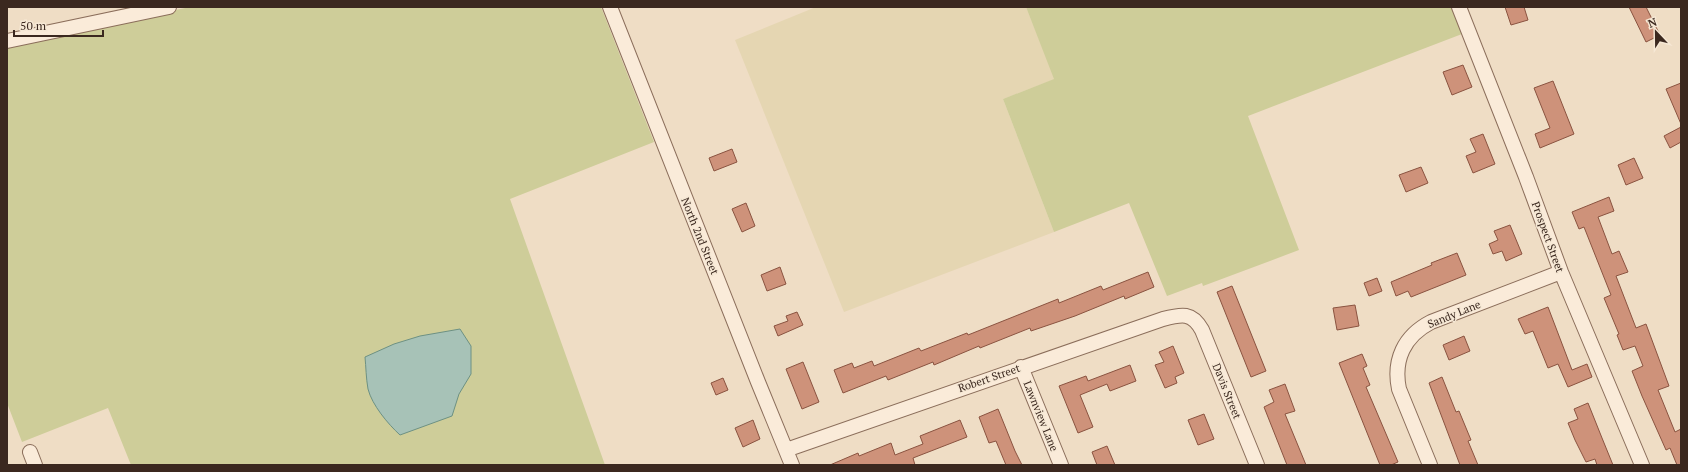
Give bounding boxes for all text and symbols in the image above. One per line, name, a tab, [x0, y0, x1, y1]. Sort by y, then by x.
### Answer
scale bar	[14, 12, 103, 38]
north arrow	[1636, 12, 1676, 52]
text: N	[1646, 14, 1659, 31]
text: 50 m	[20, 18, 47, 33]
street label: North 2nd Street	[678, 195, 722, 277]
street label: Prospect Street	[1529, 200, 1567, 274]
street label: Sandy Lane	[1425, 297, 1483, 331]
street label: Robert Street	[956, 361, 1022, 395]
street label: Davis Street	[1209, 361, 1245, 421]
street label: Lawnview Lane	[1020, 379, 1062, 454]

